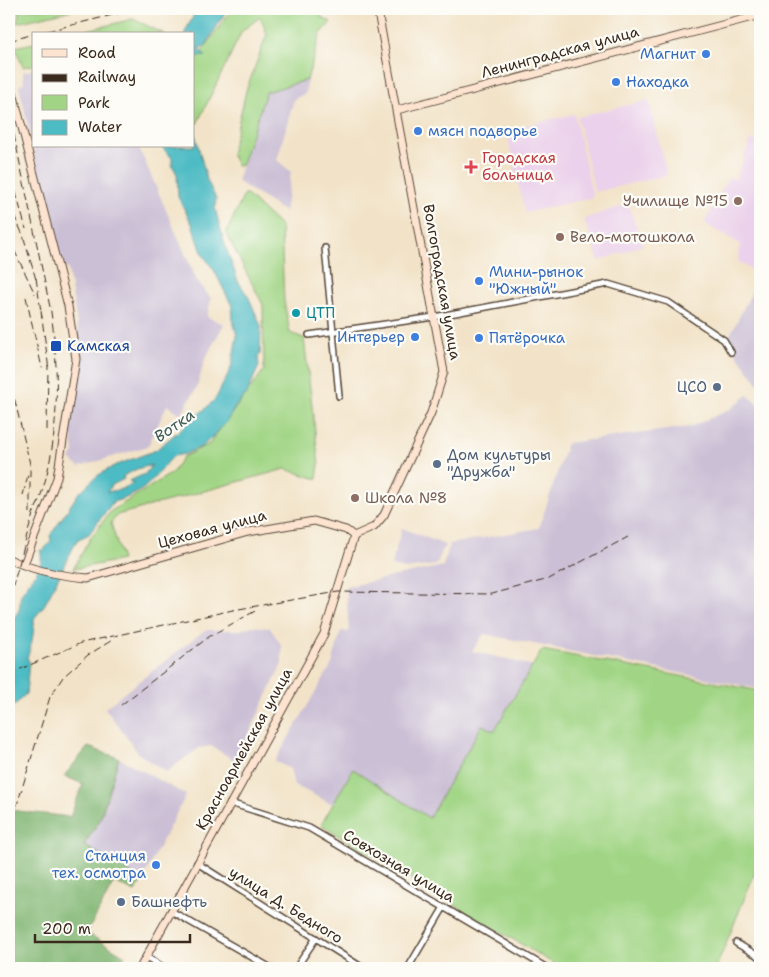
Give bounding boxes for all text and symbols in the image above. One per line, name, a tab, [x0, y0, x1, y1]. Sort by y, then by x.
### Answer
street label: Ленинградская улица	[479, 21, 642, 83]
legend	[32, 32, 195, 148]
text: Road	[78, 43, 116, 63]
place label: Магнит	[640, 44, 696, 64]
marker: Магнит	[700, 48, 712, 60]
text: Railway	[78, 67, 136, 87]
place label: Находка	[626, 72, 690, 92]
marker: Находка	[610, 76, 622, 88]
text: Park	[78, 93, 110, 113]
text: Water	[78, 117, 122, 137]
place label: мясн подворье	[428, 121, 537, 141]
marker: мясн подворье	[412, 125, 424, 137]
place label: Городская больница	[482, 148, 556, 185]
marker: Городская больница	[464, 160, 478, 174]
place label: Училище №15	[623, 191, 728, 211]
marker: Училище №15	[732, 195, 744, 207]
street label: Волгоградская улица	[418, 203, 466, 362]
place label: Вело-мотошкола	[570, 227, 695, 247]
marker: Вело-мотошкола	[554, 231, 566, 243]
place label: Мини-рынок "Южный"	[489, 262, 583, 299]
marker: Мини-рынок "Южный"	[473, 275, 485, 287]
place label: ЦТП	[306, 303, 335, 323]
marker: ЦТП	[290, 307, 302, 319]
place label: Интерьер	[337, 327, 405, 347]
place label: Пятёрочка	[489, 328, 566, 348]
marker: Интерьер	[409, 331, 421, 343]
marker: Пятёрочка	[473, 332, 485, 344]
place label: Камская	[67, 336, 130, 356]
marker: Камская	[49, 339, 63, 353]
place label: ЦСО	[677, 377, 707, 397]
marker: ЦСО	[711, 381, 723, 393]
water label: Вотка	[150, 404, 199, 447]
place label: Дом культуры "Дружба"	[447, 445, 551, 482]
marker: Дом культуры "Дружба"	[431, 458, 443, 470]
place label: Школа №8	[365, 488, 447, 508]
marker: Школа №8	[349, 492, 361, 504]
street label: Цеховая улица	[155, 505, 269, 553]
street label: Красноармейская улица	[191, 664, 297, 834]
street label: Совхозная улица	[340, 825, 459, 908]
place label: Станция тех. осмотра	[52, 846, 147, 883]
marker: Станция тех. осмотра	[150, 859, 162, 871]
street label: улица Д. Бедного	[225, 862, 347, 948]
place label: Башнефть	[131, 892, 208, 912]
marker: Башнефть	[115, 896, 127, 908]
scale bar	[35, 912, 190, 944]
text: 200 m	[42, 919, 91, 939]

